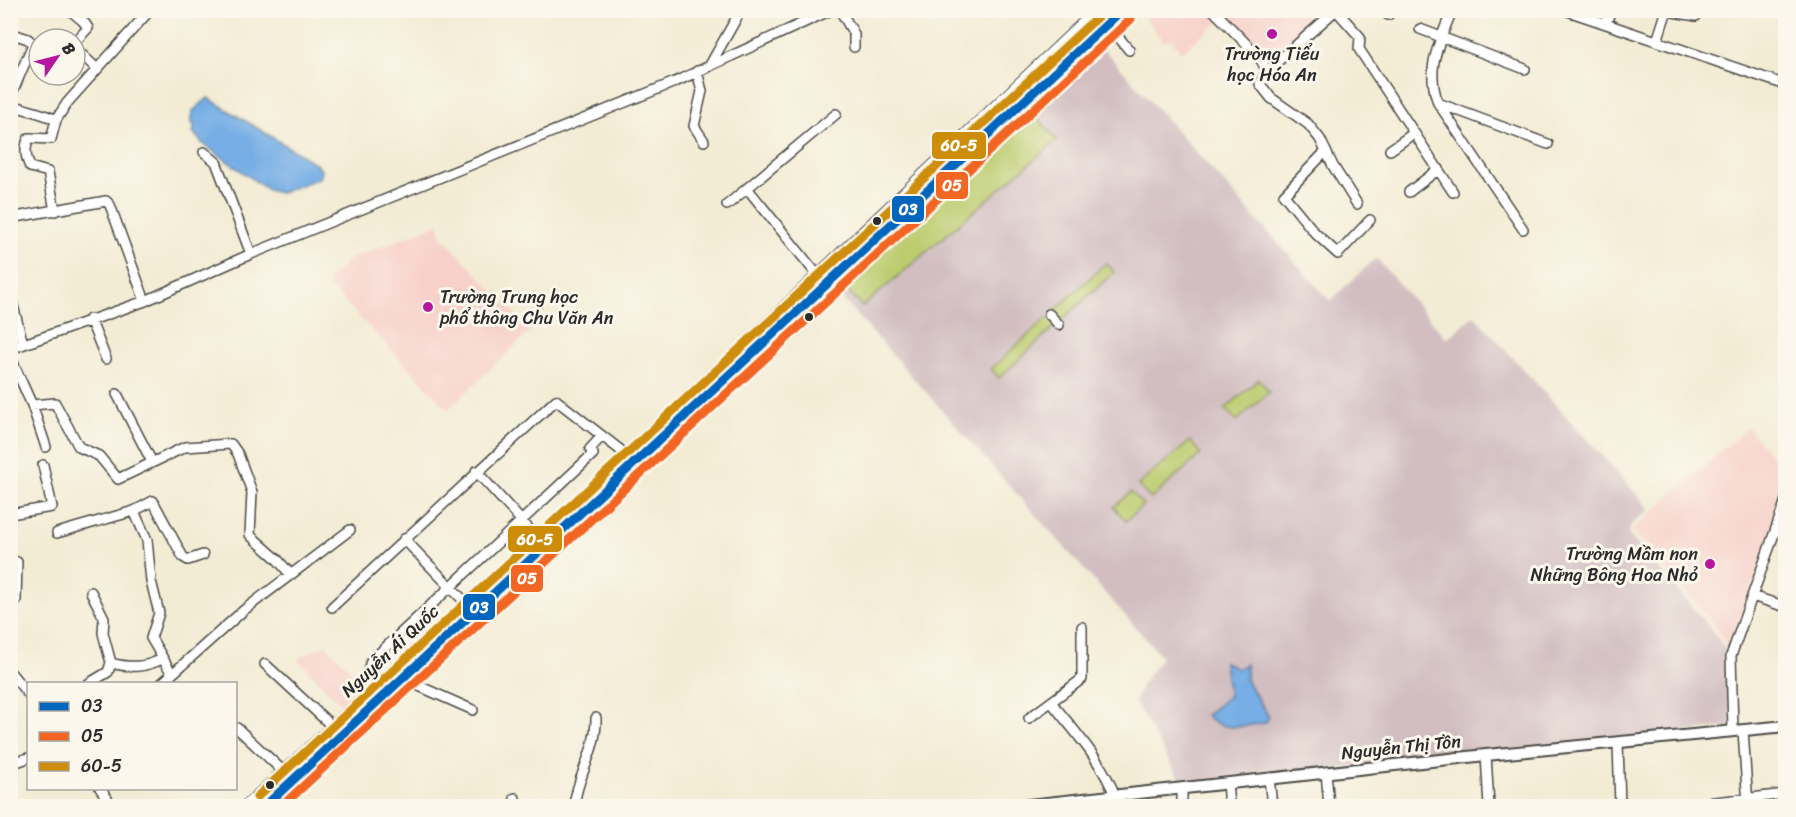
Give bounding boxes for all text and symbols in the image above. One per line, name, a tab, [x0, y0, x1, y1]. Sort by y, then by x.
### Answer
north arrow	[27, 27, 87, 87]
marker: Trường Tiểu học Hóa An	[1265, 27, 1279, 41]
text: B	[54, 36, 84, 62]
place label: Trường Tiểu học Hóa An	[1225, 38, 1320, 91]
line badge: 60-5	[931, 131, 987, 160]
text: 60-5	[940, 131, 977, 160]
line badge: 05	[935, 171, 969, 200]
text: 05	[942, 171, 962, 200]
line badge: 03	[891, 195, 925, 223]
text: 03	[899, 195, 918, 224]
unlabelled marker	[871, 215, 883, 227]
place label: Trường Trung học phổ thông Chu Văn An	[439, 281, 614, 334]
marker: Trường Trung học phổ thông Chu Văn An	[421, 300, 435, 314]
unlabelled marker	[803, 311, 815, 323]
line badge: 60-5	[507, 525, 563, 553]
text: 60-5	[516, 525, 553, 554]
place label: Trường Mầm non Những Bông Hoa Nhỏ	[1531, 538, 1698, 591]
marker: Trường Mầm non Những Bông Hoa Nhỏ	[1703, 557, 1717, 571]
line badge: 05	[510, 564, 544, 593]
text: 05	[517, 564, 537, 593]
line badge: 03	[462, 593, 496, 621]
text: 03	[470, 593, 489, 622]
street label: Nguyễn Ái Quốc	[333, 597, 447, 705]
legend	[27, 682, 237, 790]
text: 03	[81, 690, 102, 722]
text: 05	[81, 720, 103, 752]
street label: Nguyễn Thị Tồn	[1340, 725, 1463, 769]
text: 60-5	[81, 750, 122, 782]
unlabelled marker	[264, 779, 276, 791]

